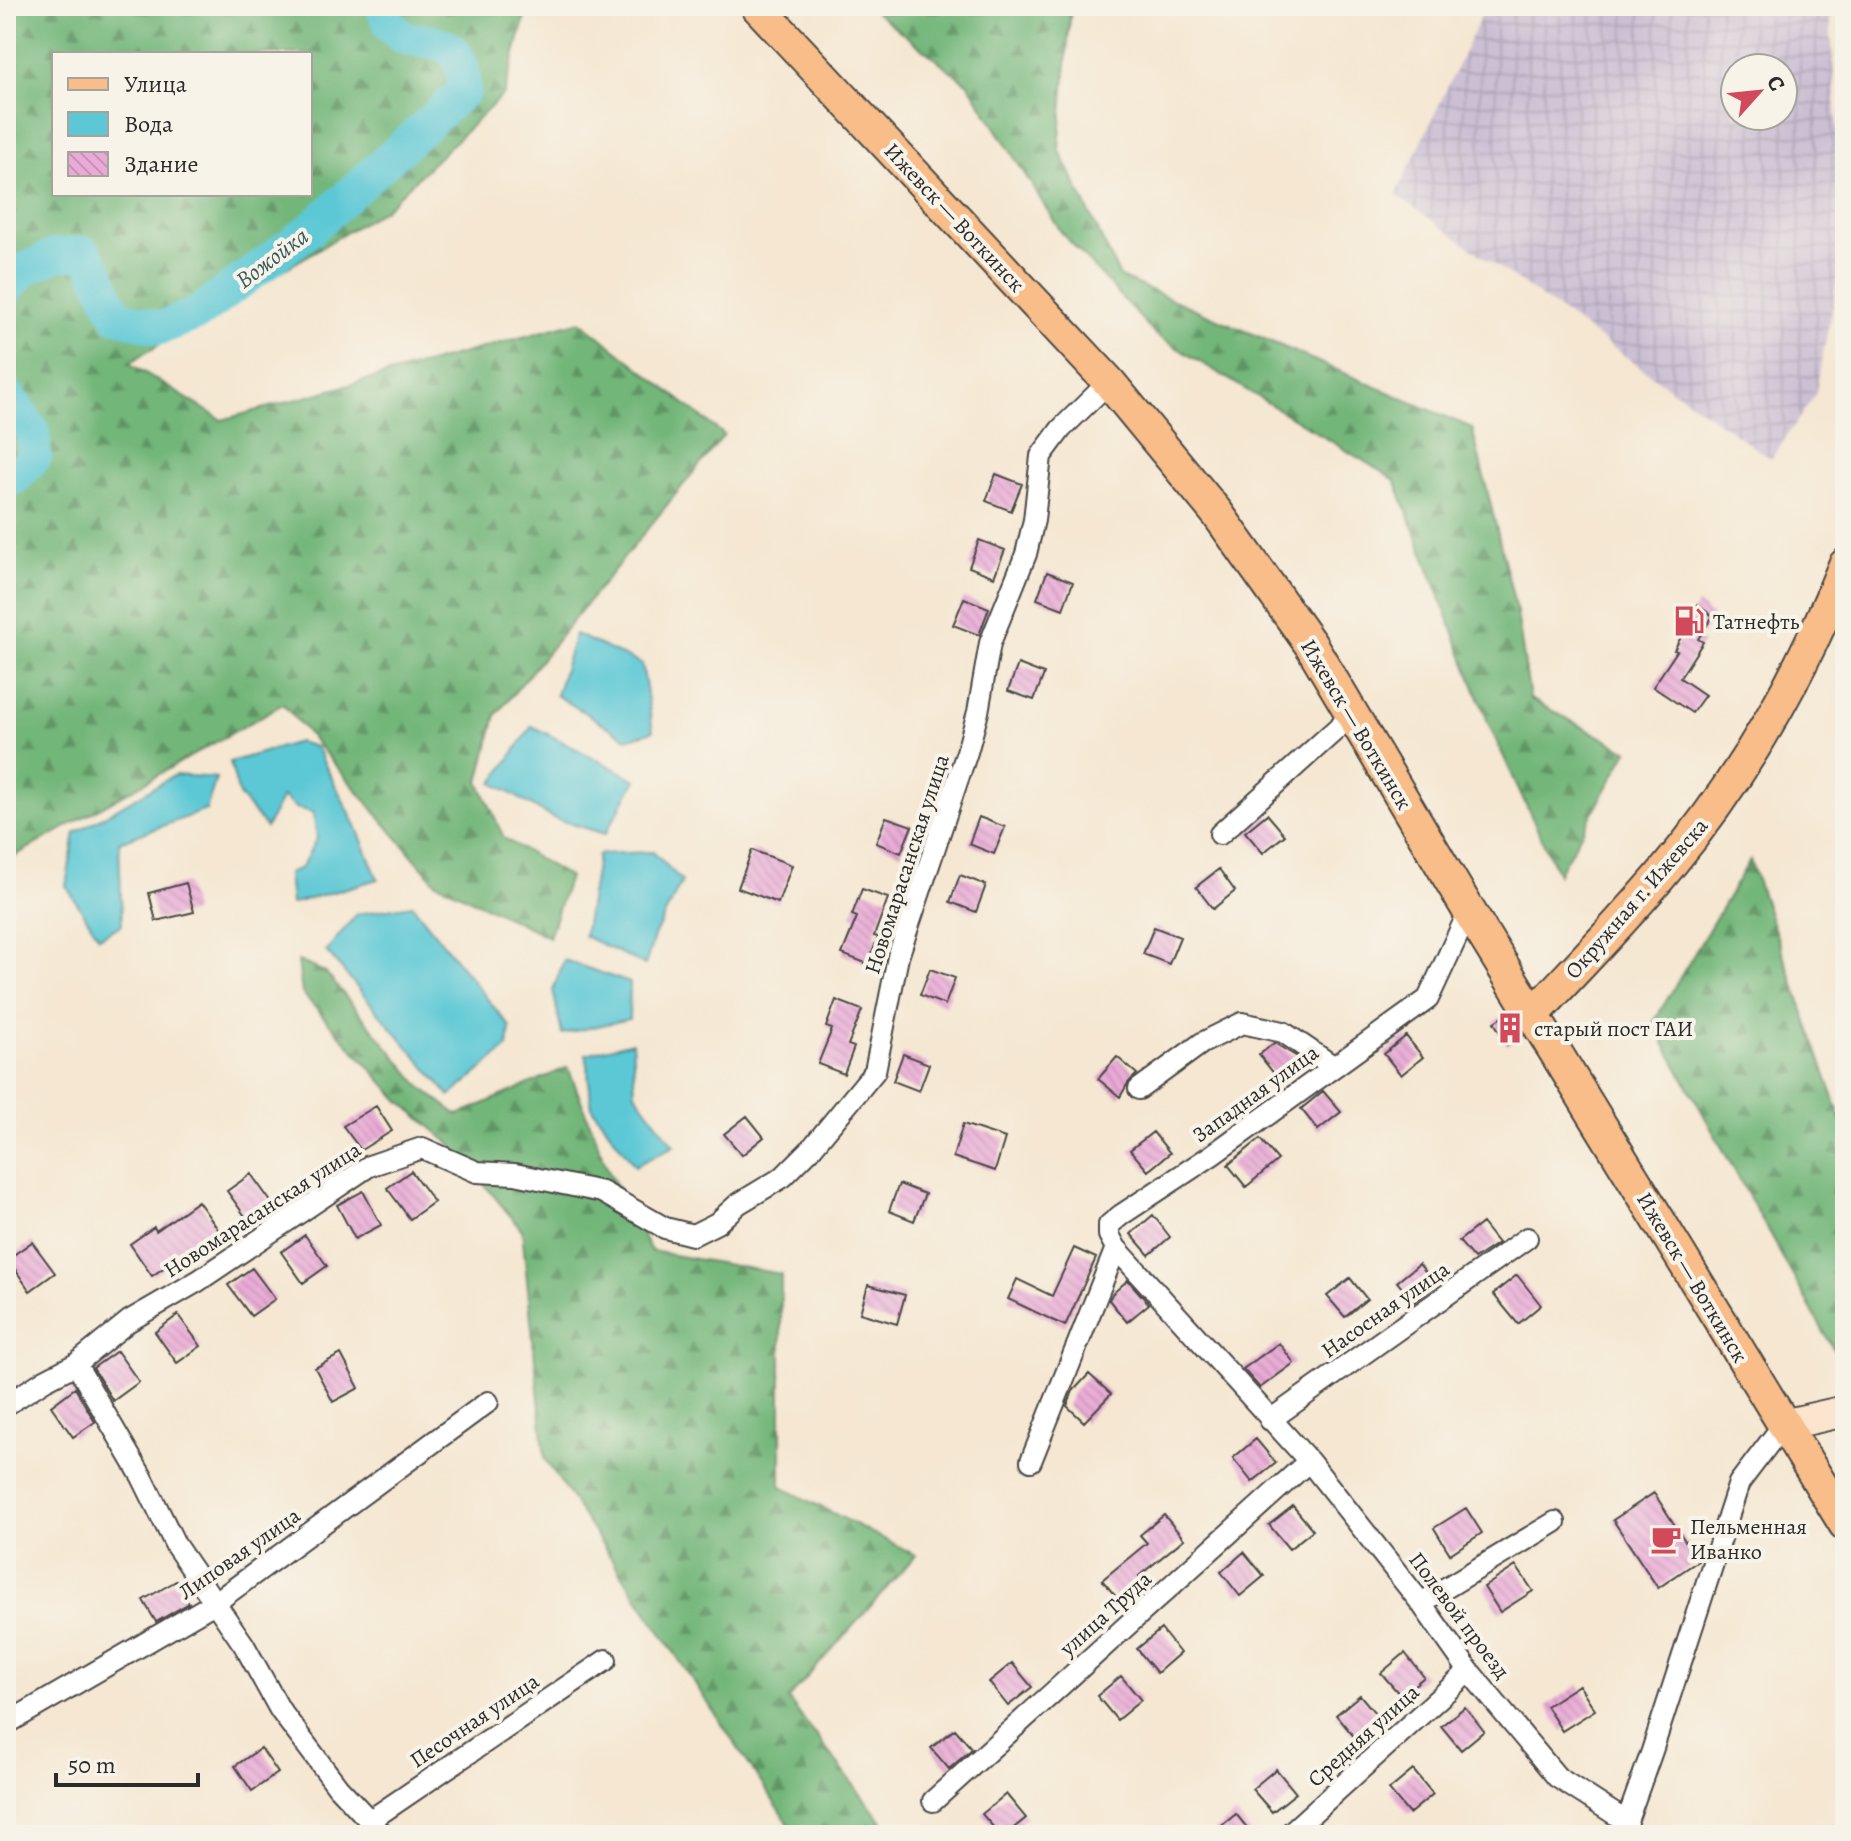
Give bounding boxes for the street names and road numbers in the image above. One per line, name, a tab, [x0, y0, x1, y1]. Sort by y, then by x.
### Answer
street label: Ижевск — Воткинск	[877, 137, 1031, 299]
street label: Ижевск — Воткинск	[1293, 634, 1419, 815]
street label: Новомарасанская улица	[857, 750, 957, 978]
street label: Окружная г. Ижевска	[1558, 811, 1716, 986]
street label: Западная улица	[1186, 1037, 1325, 1150]
street label: Новомарасанская улица	[158, 1134, 368, 1285]
street label: Ижевск — Воткинск	[1629, 1187, 1755, 1368]
street label: Насосная улица	[1315, 1254, 1456, 1365]
street label: Липовая улица	[173, 1500, 307, 1607]
street label: Полевой проезд	[1402, 1546, 1517, 1685]
street label: улица Труда	[1053, 1564, 1159, 1664]
street label: Песочная улица	[404, 1666, 546, 1775]
street label: Средняя улица	[1301, 1677, 1427, 1794]

